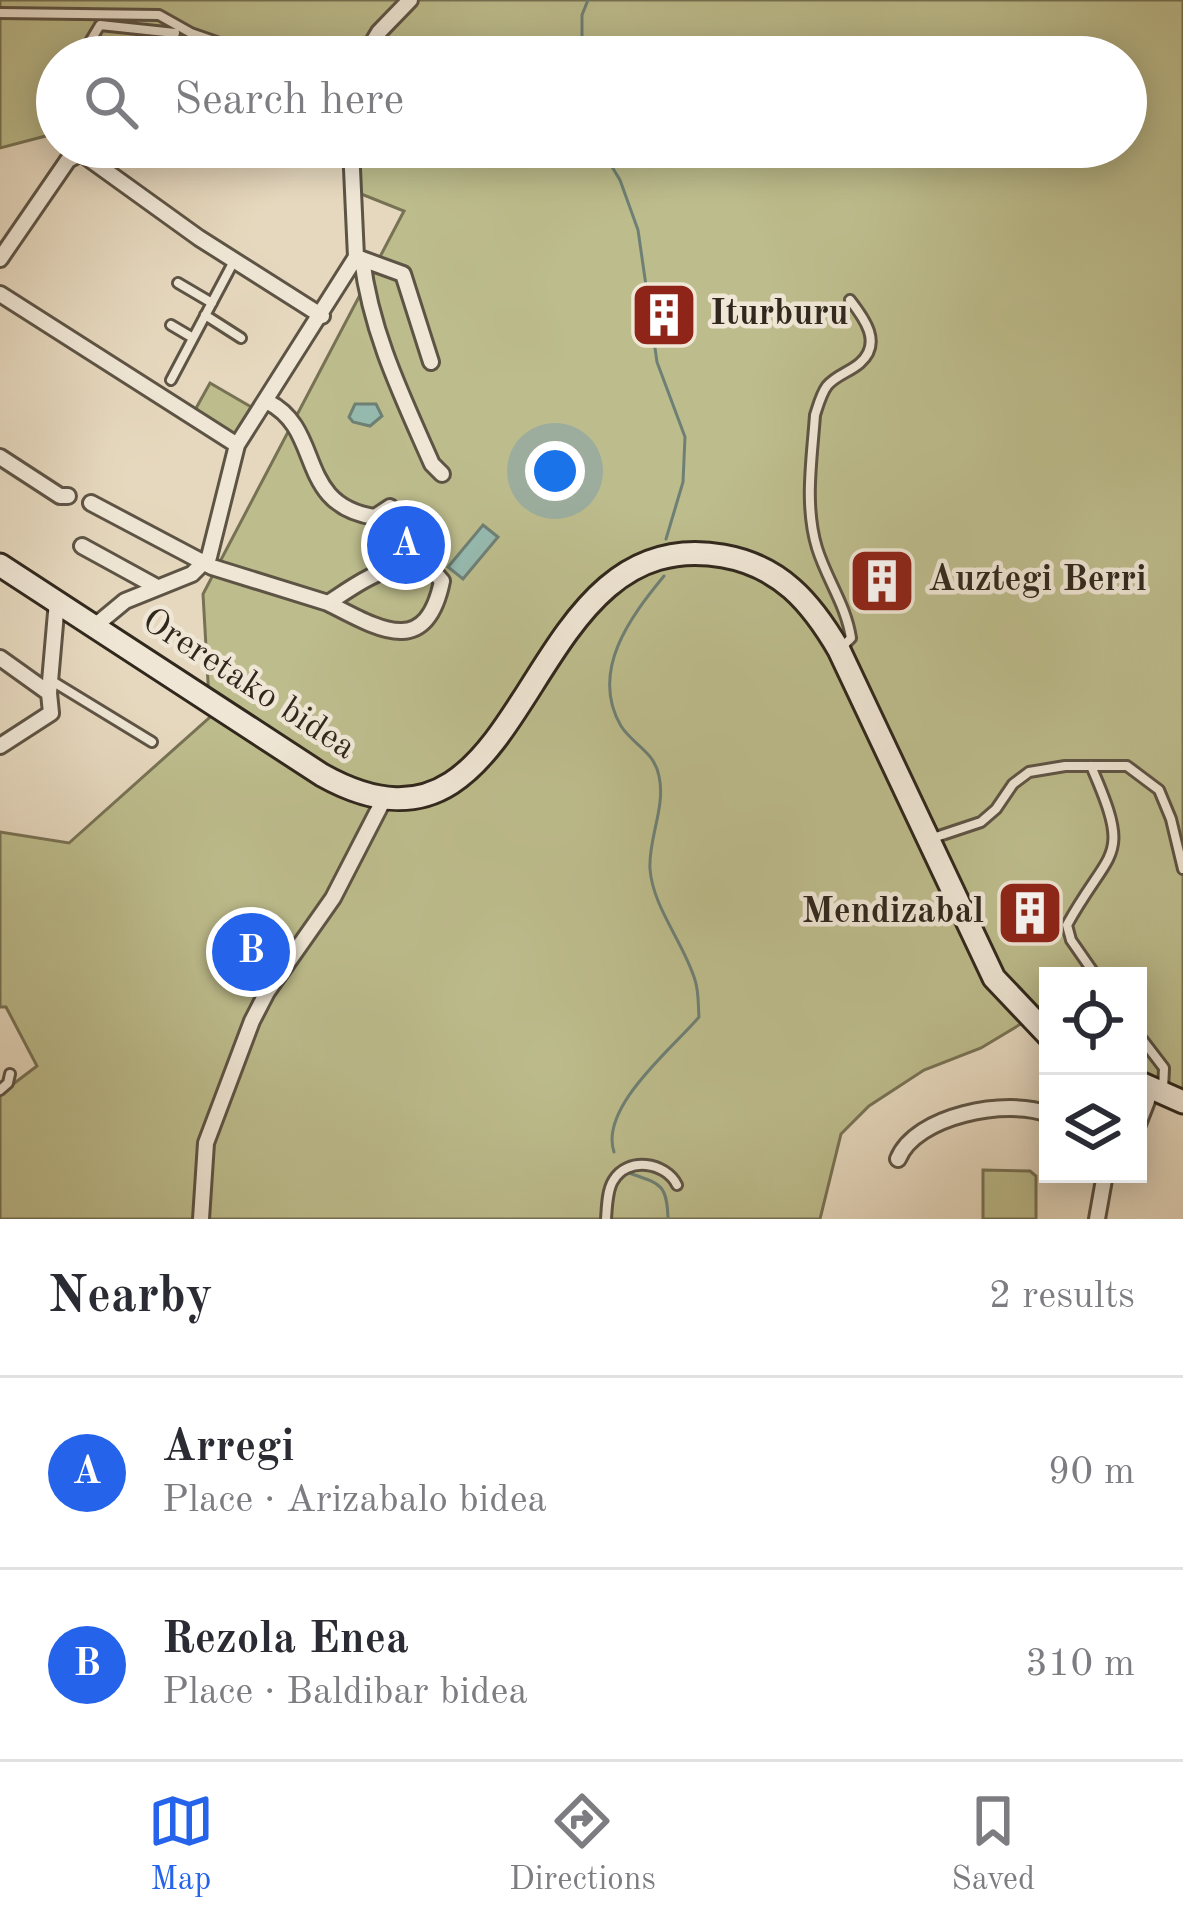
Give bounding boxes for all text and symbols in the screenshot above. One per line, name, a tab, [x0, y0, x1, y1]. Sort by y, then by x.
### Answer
search box	[36, 36, 1147, 168]
icon: search	[78, 69, 144, 135]
text: Search here	[174, 79, 404, 124]
building icon: Iturburu	[629, 280, 699, 350]
place label: Iturburu	[710, 297, 849, 333]
your location	[525, 441, 585, 501]
pin: A	[367, 500, 445, 590]
building icon: Auztegi Berri	[847, 546, 917, 616]
place label: Auztegi Berri	[928, 563, 1147, 599]
street label: Oreretako bidea	[135, 603, 361, 767]
building icon: Mendizabal	[995, 878, 1065, 948]
place label: Mendizabal	[802, 895, 984, 931]
pin: B	[212, 907, 290, 997]
map controls	[1039, 967, 1147, 1183]
button: locate	[1039, 967, 1147, 1075]
button: layers	[1039, 1075, 1147, 1183]
text: Nearby	[48, 1272, 213, 1323]
text: 2 results	[989, 1277, 1135, 1316]
text: Arregi	[162, 1426, 294, 1471]
text: A	[72, 1453, 102, 1492]
text: 90 m	[1048, 1453, 1135, 1492]
text: Place · Arizabalo bidea	[162, 1481, 547, 1520]
text: Rezola Enea	[162, 1618, 409, 1663]
text: B	[73, 1645, 101, 1684]
text: 310 m	[1025, 1645, 1135, 1684]
text: Place · Baldibar bidea	[162, 1673, 528, 1712]
tab: Map	[148, 1788, 214, 1901]
tab: Directions	[509, 1788, 656, 1901]
tab: Saved	[951, 1788, 1035, 1901]

